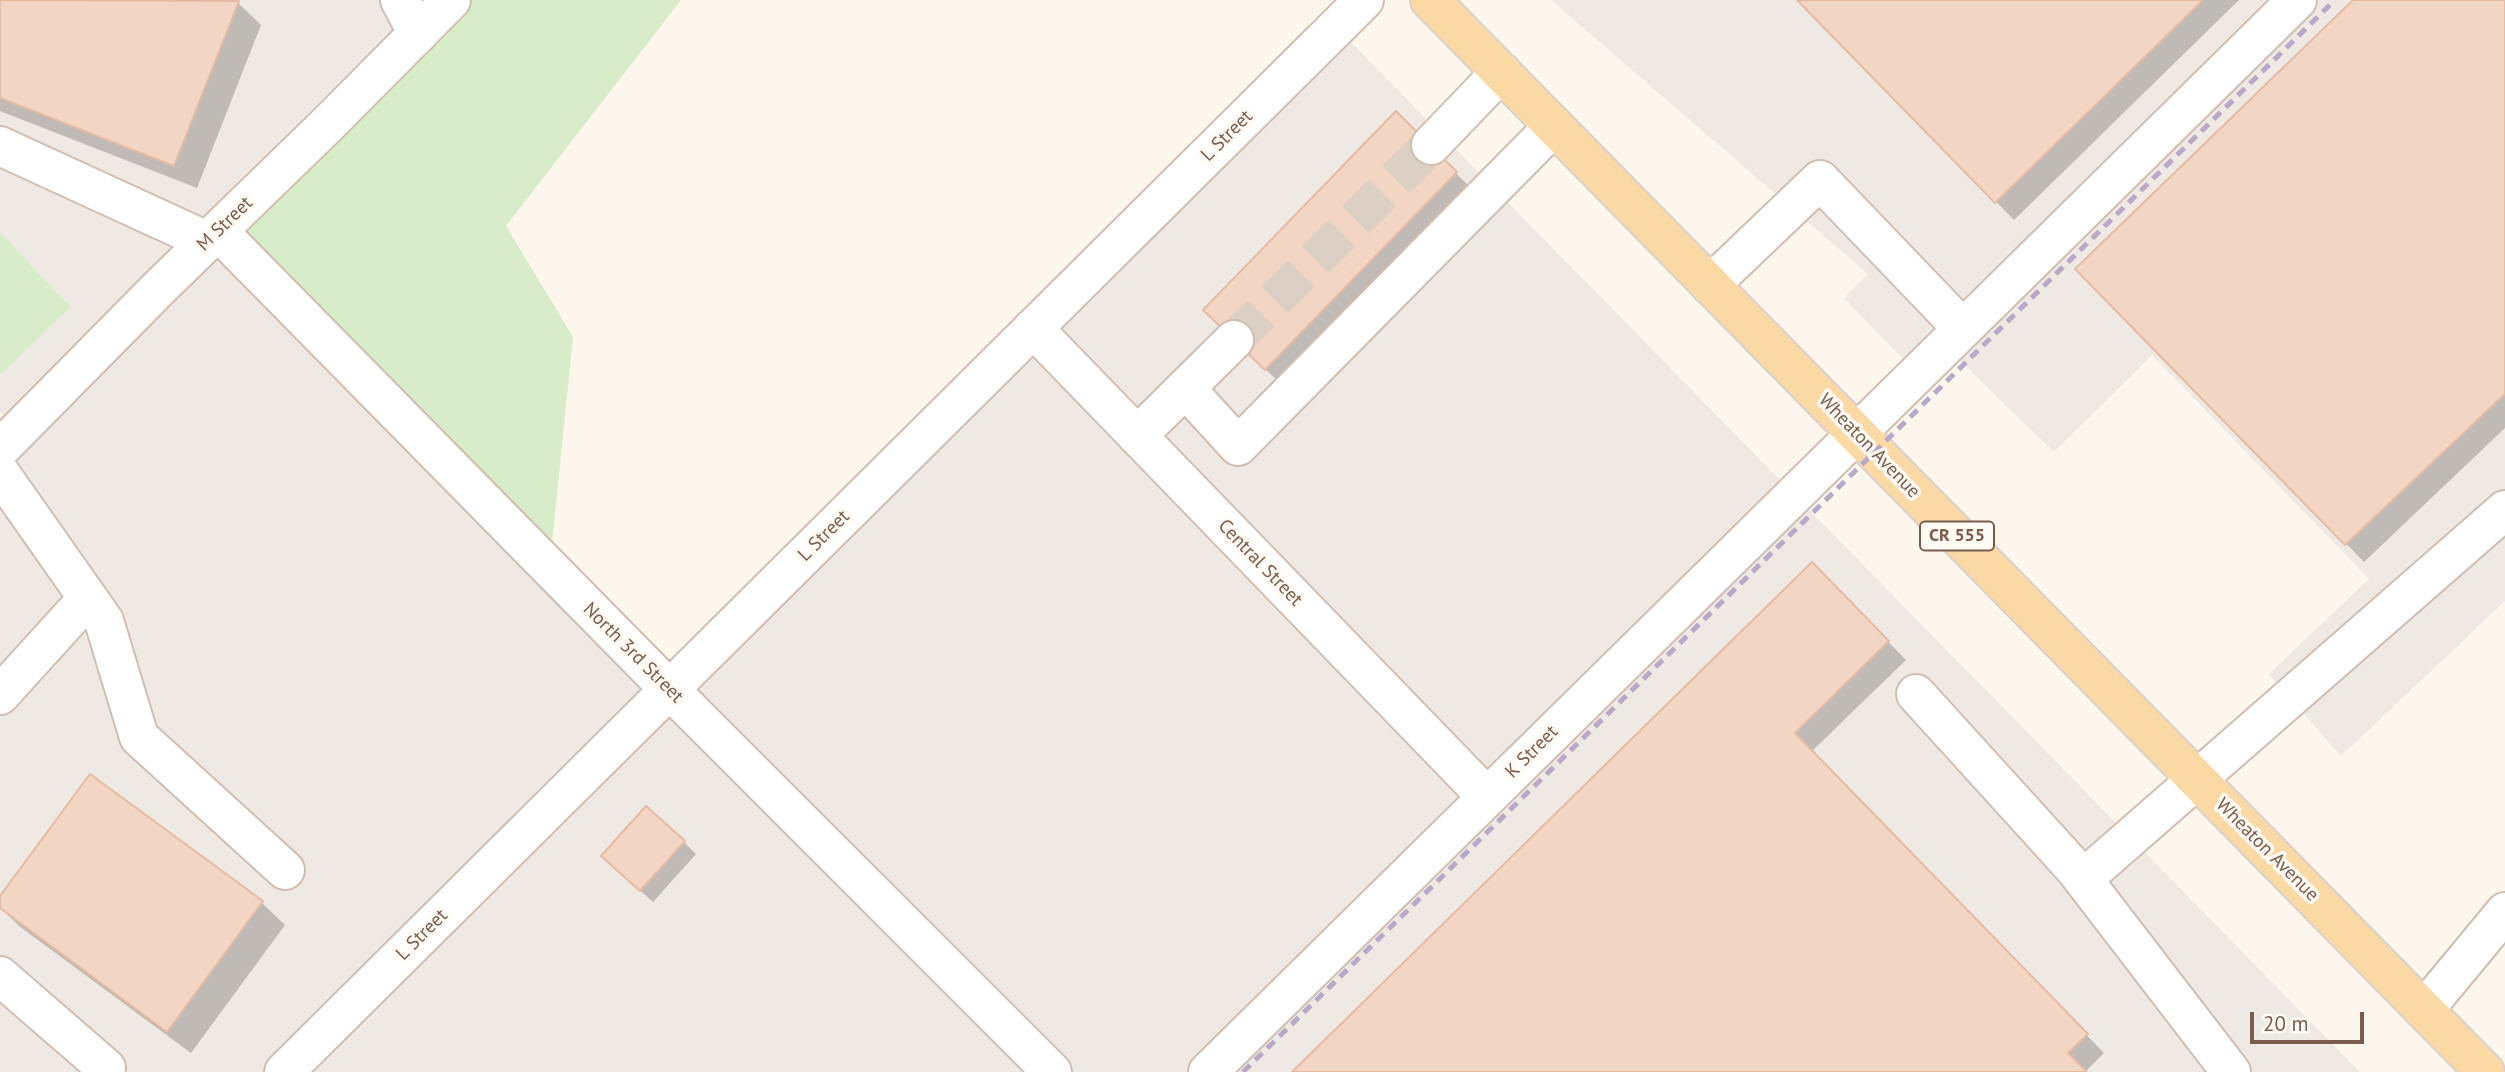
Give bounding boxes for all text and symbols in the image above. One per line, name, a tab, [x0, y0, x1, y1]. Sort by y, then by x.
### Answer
street label: L Street	[1197, 106, 1257, 166]
street label: M Street	[192, 192, 258, 256]
street label: Wheaton Avenue	[1813, 389, 1925, 503]
street label: L Street	[794, 506, 854, 566]
street label: Central Street	[1213, 515, 1307, 611]
road number: CR 555	[1920, 522, 1994, 550]
street label: North 3rd Street	[578, 598, 688, 708]
street label: K Street	[1501, 721, 1563, 783]
street label: Wheaton Avenue	[2211, 794, 2323, 906]
street label: L Street	[392, 905, 452, 965]
scale bar	[2253, 998, 2367, 1042]
text: 20 m	[2263, 1010, 2309, 1037]

